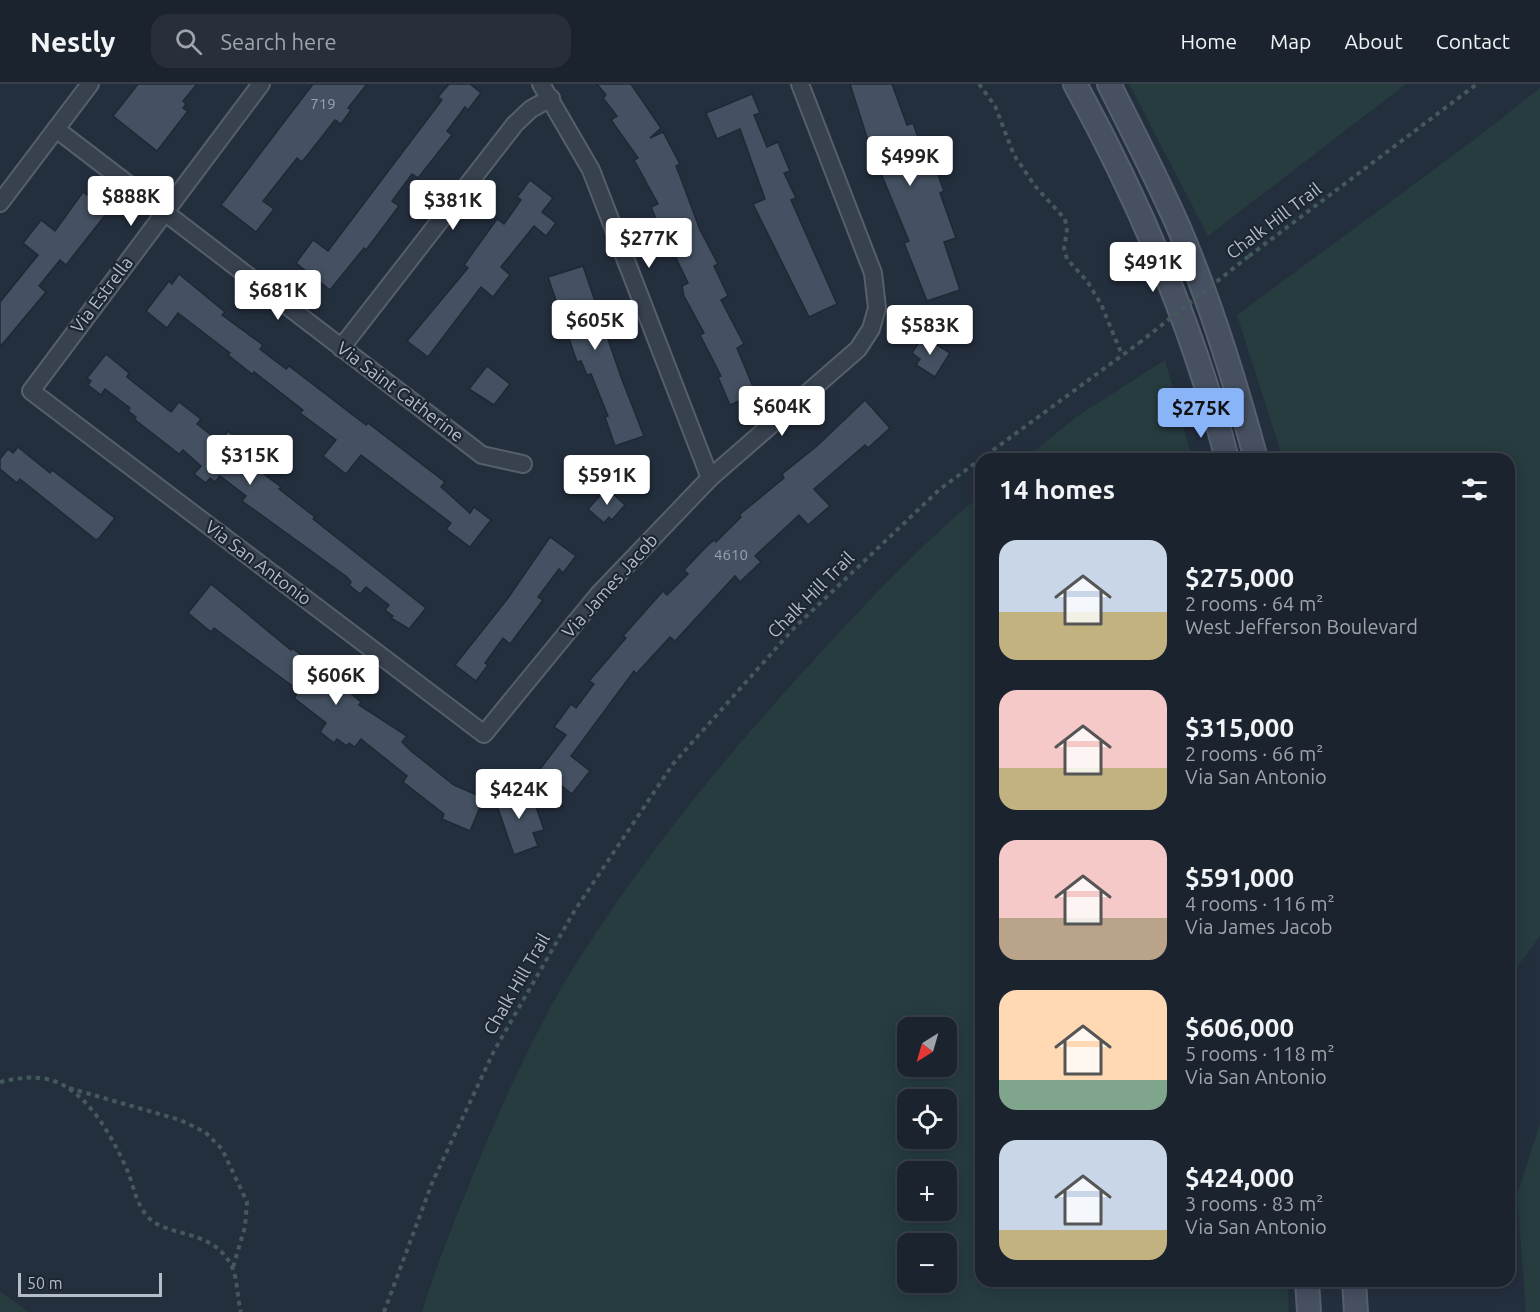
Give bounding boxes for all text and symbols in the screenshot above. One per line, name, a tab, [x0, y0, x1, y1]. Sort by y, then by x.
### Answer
search box	[151, 14, 571, 68]
icon: search	[172, 25, 205, 58]
text: Nestly	[30, 26, 115, 57]
text: Search here	[220, 29, 337, 54]
text: Home	[1180, 29, 1237, 53]
text: Map	[1270, 29, 1311, 53]
text: About	[1344, 29, 1403, 53]
text: Contact	[1436, 29, 1510, 53]
house number: 719	[310, 95, 336, 112]
pin: $499K	[868, 136, 952, 187]
text: $499K	[881, 144, 939, 167]
pin: $888K	[89, 176, 173, 227]
street label: Chalk Hill Trail	[1222, 178, 1325, 262]
pin: $381K	[411, 180, 495, 231]
text: $888K	[102, 184, 160, 207]
text: $381K	[424, 188, 482, 211]
pin: $277K	[607, 218, 691, 269]
text: $277K	[620, 226, 678, 249]
pin: $491K	[1111, 242, 1195, 293]
text: $491K	[1124, 250, 1182, 273]
street label: Via Estrella	[66, 252, 136, 336]
pin: $681K	[236, 270, 320, 321]
text: $681K	[249, 278, 307, 301]
pin: $605K	[553, 300, 637, 351]
pin: $583K	[888, 305, 972, 356]
text: $605K	[566, 308, 624, 331]
text: $583K	[901, 313, 959, 336]
street label: Via Saint Catherine	[333, 337, 468, 445]
pin: $604K	[740, 386, 824, 437]
pin: $275K	[1159, 388, 1243, 439]
text: $604K	[753, 394, 811, 417]
text: $275K	[1172, 396, 1230, 419]
pin: $315K	[208, 435, 292, 486]
text: $315K	[221, 443, 279, 466]
pin: $591K	[565, 455, 649, 506]
text: $591K	[578, 463, 636, 486]
icon: filters	[1458, 473, 1491, 506]
text: 14 homes	[999, 475, 1115, 504]
street label: Via San Antonio	[202, 516, 316, 609]
street label: Via James Jacob	[557, 529, 661, 641]
house number: 4610	[714, 546, 748, 563]
street label: Chalk Hill Trail	[763, 547, 858, 641]
text: $275,000	[1185, 563, 1294, 592]
icon: home	[1047, 564, 1119, 636]
text: 2 rooms · 64 m²	[1185, 592, 1323, 615]
text: West Jefferson Boulevard	[1185, 615, 1418, 638]
pin: $606K	[294, 655, 378, 706]
text: $606K	[307, 663, 365, 686]
text: $315,000	[1185, 713, 1294, 742]
icon: home	[1047, 714, 1119, 786]
text: 2 rooms · 66 m²	[1185, 742, 1323, 765]
text: Via San Antonio	[1185, 765, 1327, 788]
pin: $424K	[477, 769, 561, 820]
text: $424K	[490, 777, 548, 800]
text: $591,000	[1185, 863, 1294, 892]
icon: home	[1047, 864, 1119, 936]
text: 4 rooms · 116 m²	[1185, 892, 1335, 915]
text: Via James Jacob	[1185, 915, 1333, 938]
street label: Chalk Hill Trail	[479, 929, 553, 1038]
text: $606,000	[1185, 1013, 1294, 1042]
icon: home	[1047, 1014, 1119, 1086]
north arrow	[897, 1017, 957, 1077]
map controls	[897, 1017, 957, 1293]
text: 5 rooms · 118 m²	[1185, 1042, 1335, 1065]
text: Via San Antonio	[1185, 1065, 1327, 1088]
button: locate	[897, 1089, 957, 1149]
button: +	[897, 1161, 957, 1221]
text: $424,000	[1185, 1163, 1294, 1192]
icon: home	[1047, 1164, 1119, 1236]
text: 3 rooms · 83 m²	[1185, 1192, 1323, 1215]
text: Via San Antonio	[1185, 1215, 1327, 1238]
button: −	[897, 1233, 957, 1293]
scale bar	[18, 1270, 162, 1298]
text: 50 m	[27, 1274, 63, 1292]

